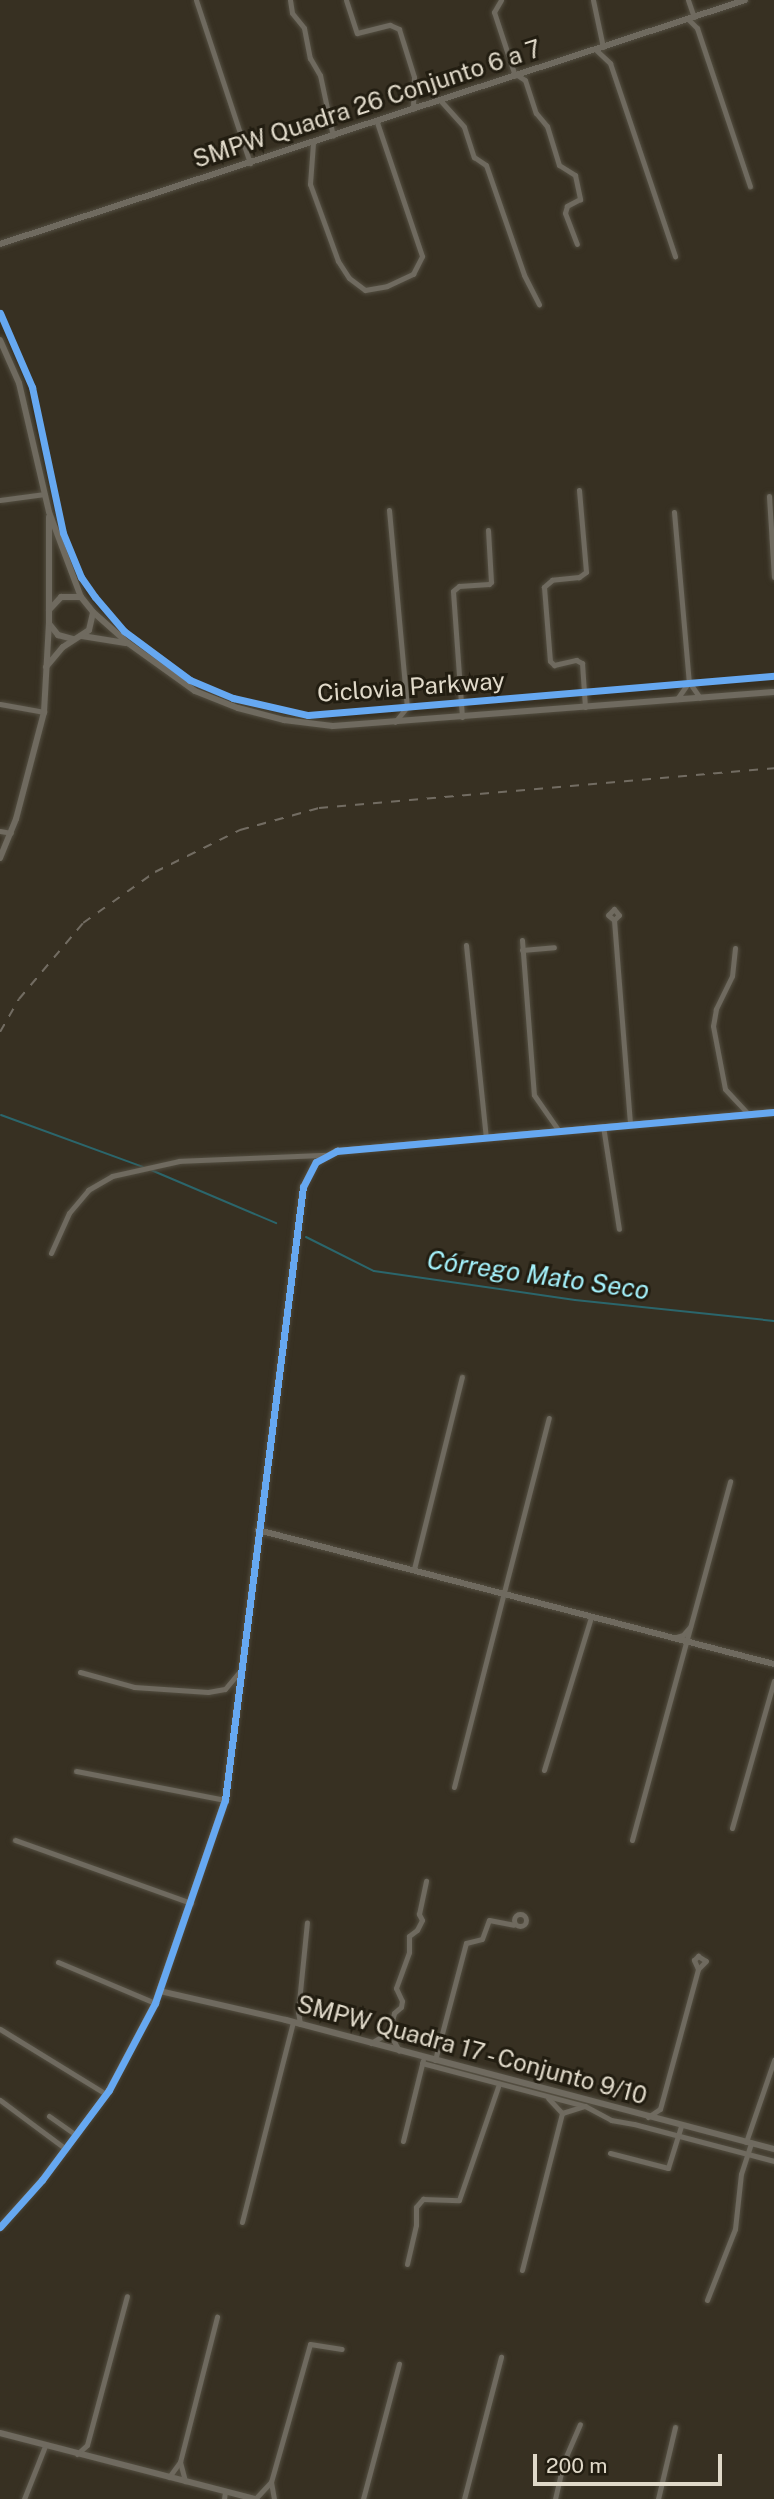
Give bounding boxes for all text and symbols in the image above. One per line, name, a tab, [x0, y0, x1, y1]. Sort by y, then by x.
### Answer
street label: SMPW Quadra 26 Conjunto 6 a 7	[189, 34, 545, 174]
street label: Ciclovia Parkway	[316, 666, 506, 708]
water label: Córrego Mato Seco	[425, 1244, 651, 1306]
street label: SMPW Quadra 17 - Conjunto 9/10	[291, 1989, 653, 2111]
scale bar	[536, 2440, 725, 2484]
text: 200 m	[546, 2453, 607, 2478]

